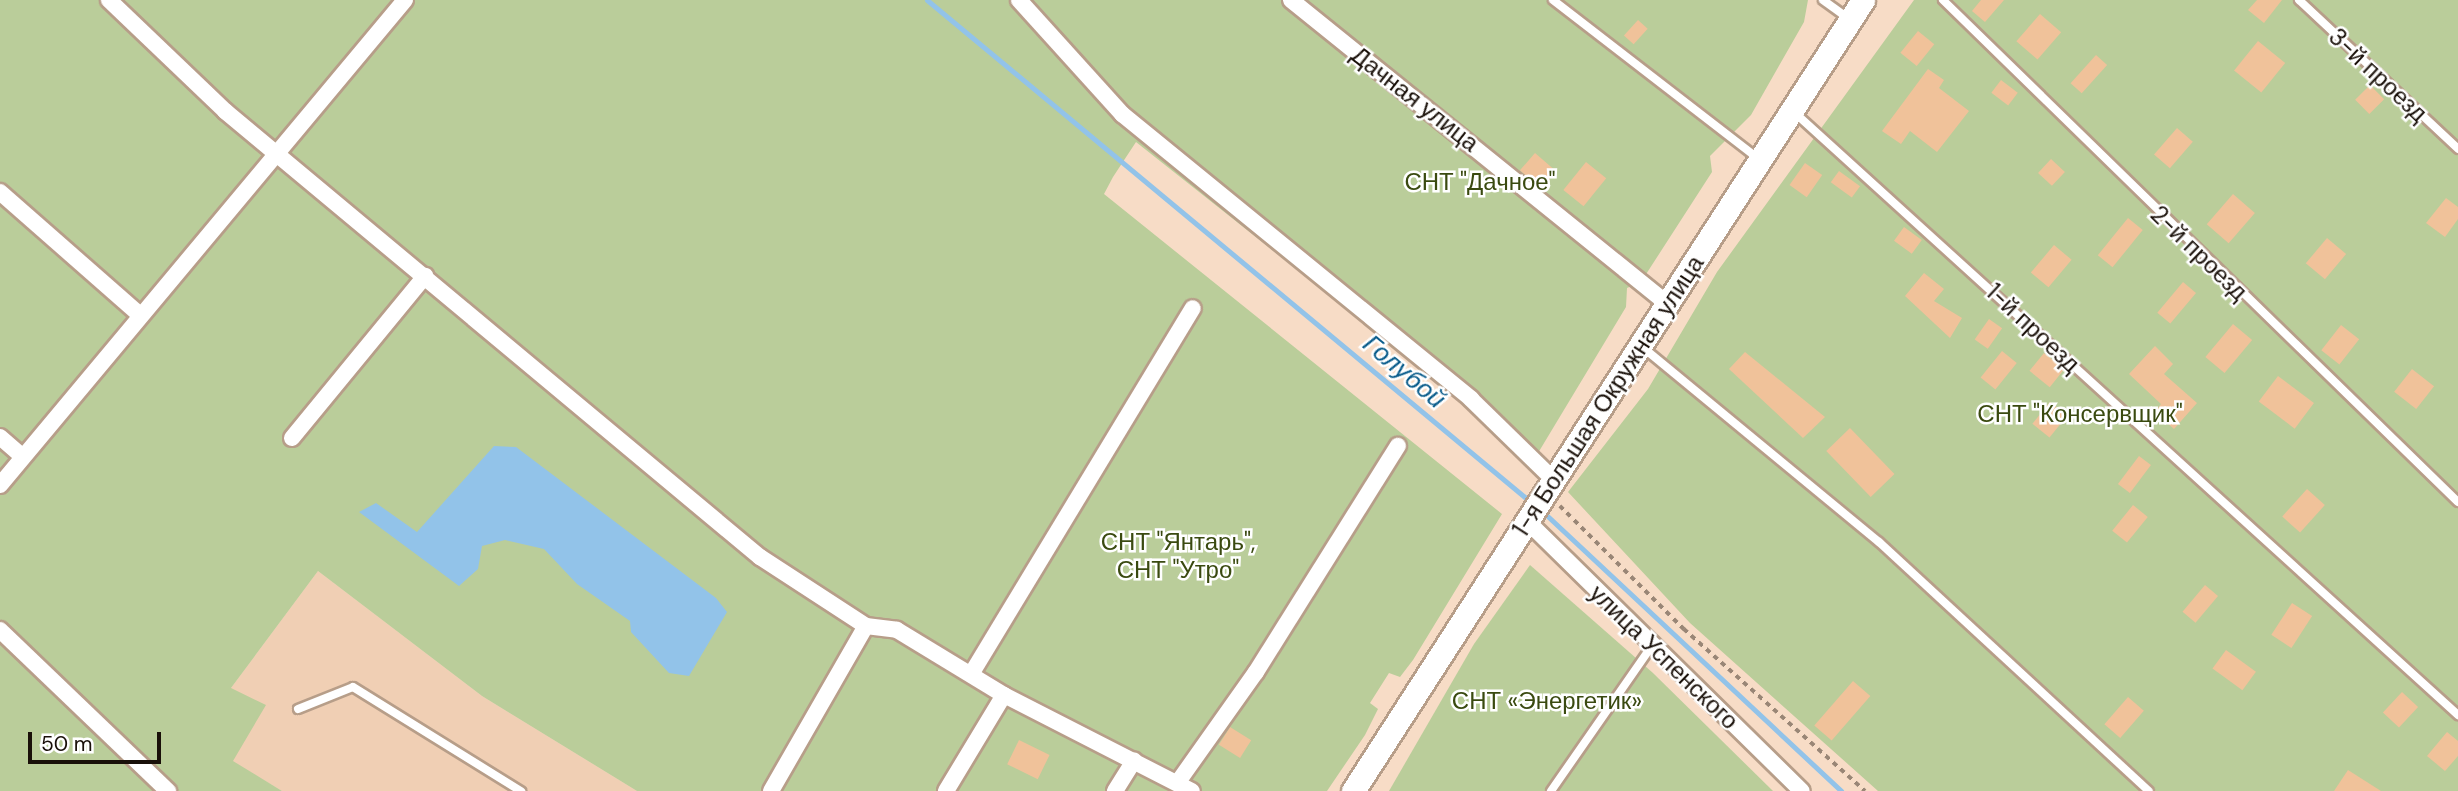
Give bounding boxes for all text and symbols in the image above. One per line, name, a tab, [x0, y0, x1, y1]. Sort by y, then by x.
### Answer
street label: 3-й проезд	[2323, 22, 2433, 128]
street label: Дачная улица	[1346, 40, 1484, 158]
park label: СНТ "Дачное"	[1404, 168, 1556, 196]
street label: 2-й проезд	[2145, 200, 2253, 306]
street label: 1-я Большая Окружная улица	[1506, 250, 1710, 542]
street label: 1-й проезд	[1980, 277, 2086, 379]
water label: Голубой	[1356, 329, 1452, 415]
park label: СНТ "Консервщик"	[1977, 400, 2183, 428]
park label: СНТ "Янтарь", СНТ "Утро"	[1101, 528, 1255, 584]
street label: улица Успенского	[1584, 579, 1744, 735]
park label: СНТ «Энергетик»	[1452, 687, 1642, 715]
scale bar	[32, 718, 164, 762]
text: 50 m	[41, 730, 92, 758]

